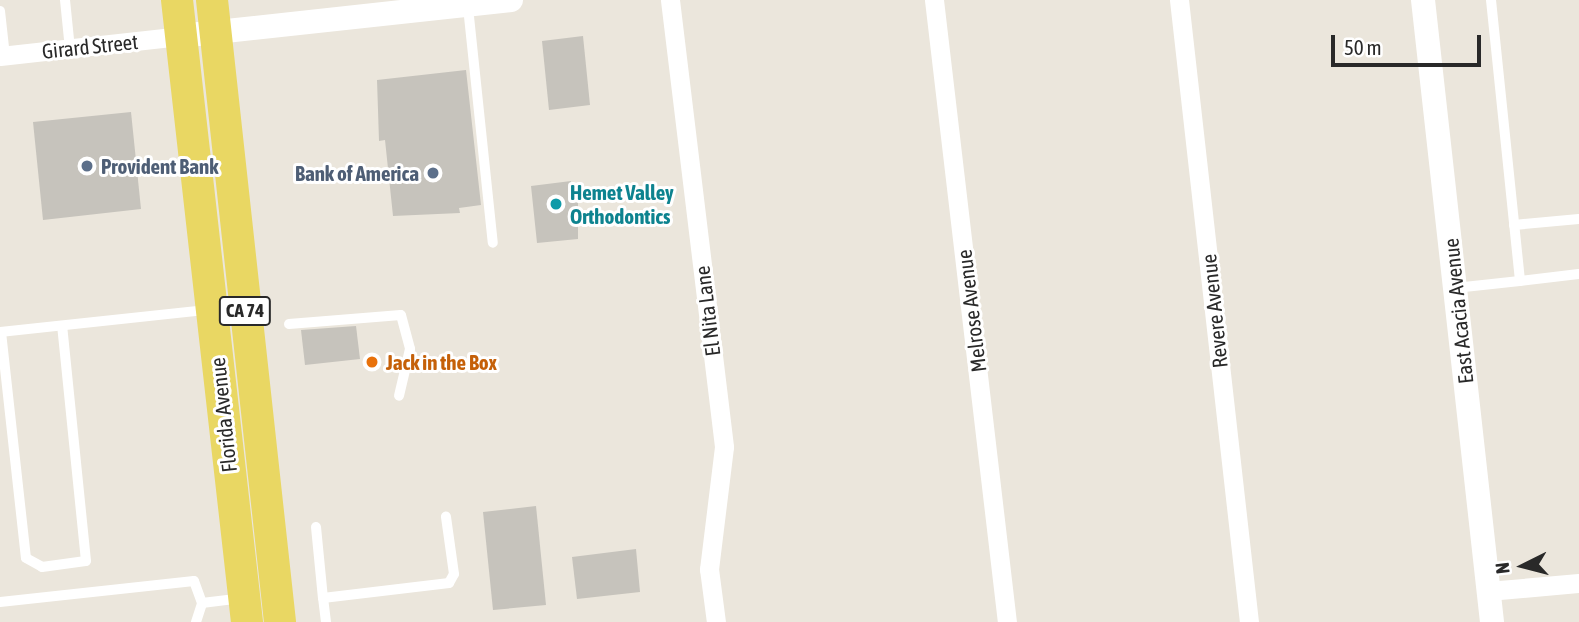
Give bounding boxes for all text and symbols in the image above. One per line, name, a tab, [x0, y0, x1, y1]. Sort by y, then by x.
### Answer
scale bar	[1334, 21, 1484, 65]
street label: Girard Street	[41, 28, 139, 64]
text: 50 m	[1344, 35, 1382, 59]
place label: Provident Bank	[101, 153, 218, 179]
marker: Provident Bank	[79, 158, 95, 174]
place label: Bank of America	[295, 160, 419, 186]
marker: Bank of America	[425, 165, 441, 181]
place label: Hemet Valley Orthodontics	[570, 179, 674, 229]
marker: Hemet Valley Orthodontics	[548, 196, 564, 212]
street label: East Acacia Avenue	[1438, 237, 1478, 385]
street label: Melrose Avenue	[951, 248, 991, 374]
street label: Revere Avenue	[1195, 253, 1233, 369]
street label: El Nita Lane	[689, 264, 725, 358]
road number: CA 74	[219, 296, 271, 326]
place label: Jack in the Box	[386, 349, 497, 375]
marker: Jack in the Box	[364, 354, 380, 370]
street label: Florida Avenue	[204, 356, 242, 474]
north arrow	[1488, 531, 1558, 601]
text: N	[1491, 561, 1514, 575]

